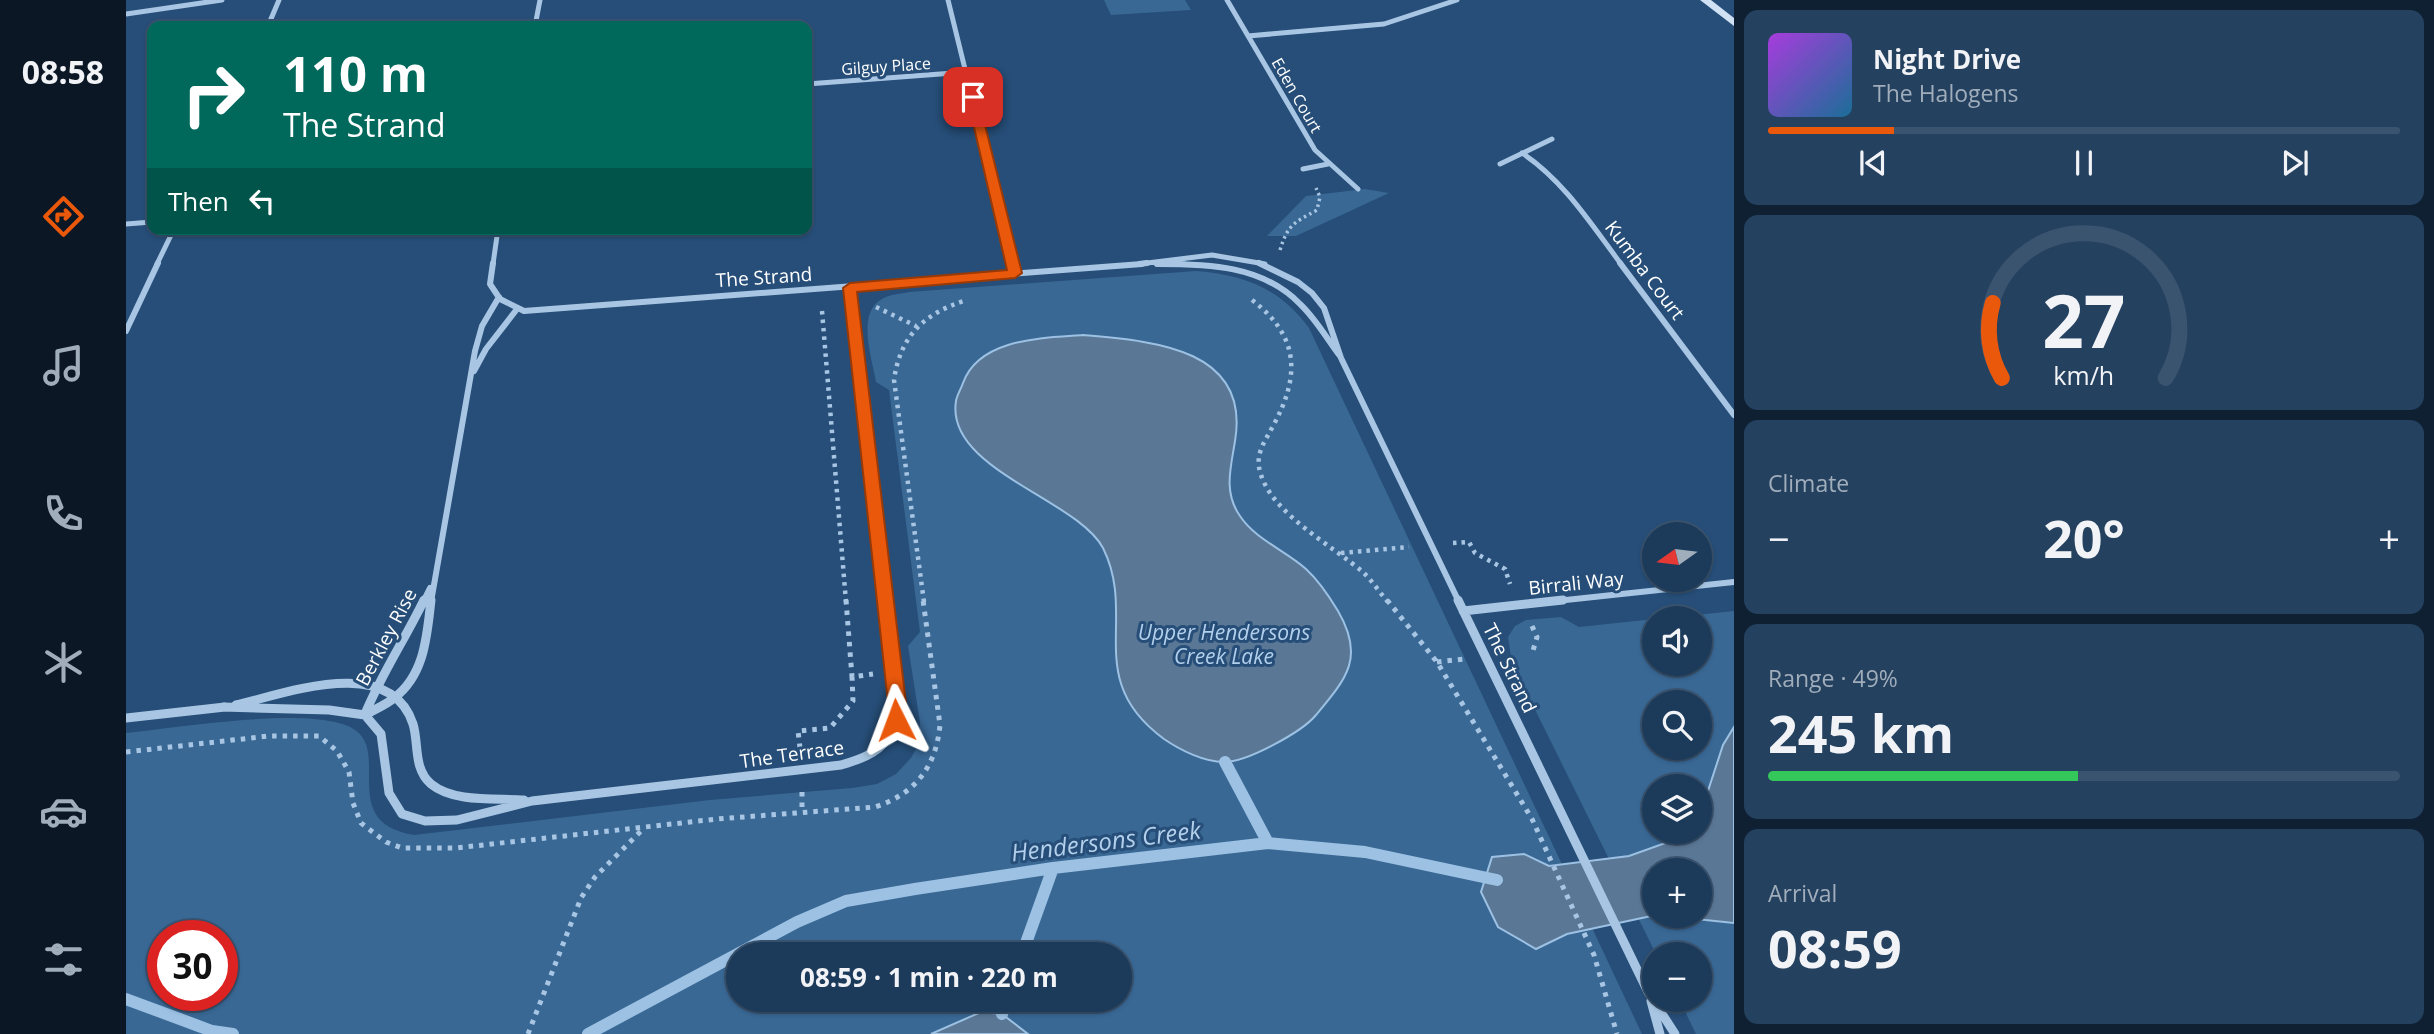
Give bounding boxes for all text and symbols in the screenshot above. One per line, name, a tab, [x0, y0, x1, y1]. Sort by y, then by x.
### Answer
text: 110 m	[283, 40, 428, 106]
text: Night Drive	[1873, 41, 2021, 77]
icon: right	[168, 49, 259, 140]
text: 08:58	[22, 50, 104, 93]
street label: Gilguy Place	[841, 52, 931, 80]
street label: Eden Court	[1267, 53, 1328, 137]
pin	[943, 67, 1003, 127]
text: The Halogens	[1873, 77, 2019, 109]
icon: arrive	[954, 78, 992, 116]
text: The Strand	[283, 103, 446, 146]
icon: previous	[1854, 144, 1892, 182]
icon: pause	[2065, 144, 2103, 182]
icon: next	[2276, 144, 2314, 182]
icon: left	[243, 182, 281, 220]
text: Then	[168, 183, 229, 219]
icon: directions	[39, 192, 88, 241]
street label: Kumba Court	[1599, 215, 1691, 325]
street label: The Strand	[715, 261, 813, 293]
text: 27	[2042, 271, 2126, 370]
icon: music	[39, 341, 88, 390]
text: km/h	[2054, 358, 2114, 392]
text: Climate	[1768, 467, 1849, 499]
icon: phone	[39, 489, 88, 538]
text: 20°	[2043, 502, 2125, 573]
text: −	[1768, 512, 1790, 564]
text: +	[2378, 512, 2400, 564]
north arrow	[1642, 522, 1712, 592]
map controls	[1642, 522, 1712, 1012]
street label: Birrali Way	[1527, 565, 1625, 601]
street label: Berkley Rise	[349, 584, 423, 690]
button: sound	[1642, 606, 1712, 676]
water label: Upper Hendersons Creek Lake	[1138, 618, 1310, 670]
street label: The Strand	[1477, 619, 1543, 717]
icon: climate	[39, 638, 88, 687]
text: Range · 49%	[1768, 662, 1898, 694]
position arrow	[859, 683, 933, 757]
button: search	[1642, 690, 1712, 760]
text: 245 km	[1768, 697, 1954, 768]
street label: The Terrace	[738, 734, 846, 774]
button: layers	[1642, 774, 1712, 844]
icon: car	[39, 787, 88, 836]
water label: Hendersons Creek	[1009, 812, 1204, 869]
button: +	[1642, 858, 1712, 928]
text: Arrival	[1768, 877, 1837, 909]
text: 08:59	[1768, 912, 1902, 983]
speed limit sign: 30	[147, 920, 238, 1011]
icon: filters	[39, 935, 88, 984]
button: −	[1642, 942, 1712, 1012]
text: 08:59 · 1 min · 220 m	[800, 959, 1058, 995]

